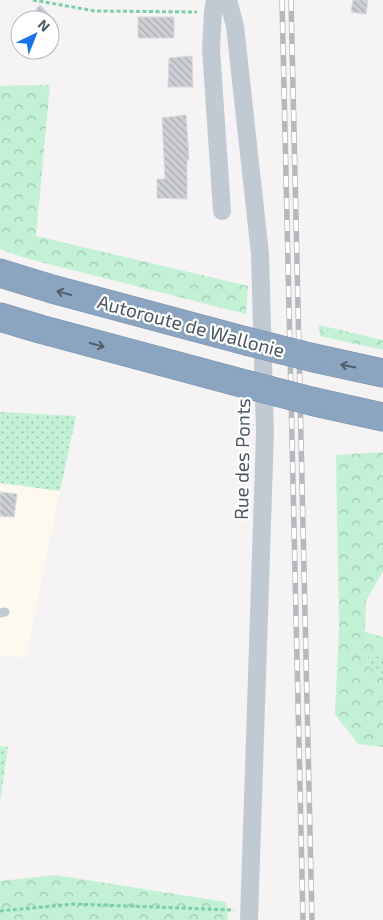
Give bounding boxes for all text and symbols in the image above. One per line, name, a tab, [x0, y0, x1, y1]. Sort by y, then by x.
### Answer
north arrow	[10, 10, 60, 60]
text: N	[35, 15, 54, 35]
one-way arrow	[56, 287, 72, 297]
street label: Autoroute de Wallonie	[95, 289, 287, 362]
one-way arrow	[89, 340, 105, 350]
one-way arrow	[341, 361, 357, 370]
street label: Rue des Ponts	[229, 398, 254, 520]

